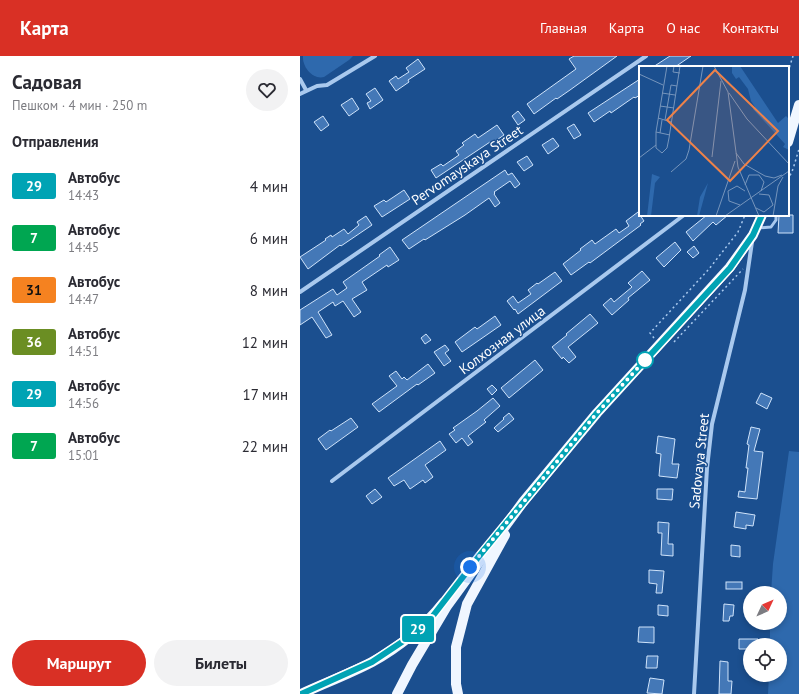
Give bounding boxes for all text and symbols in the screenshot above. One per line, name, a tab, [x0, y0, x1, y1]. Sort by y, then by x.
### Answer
text: Карта	[20, 16, 69, 40]
text: Главная	[540, 19, 587, 37]
text: Карта	[609, 19, 644, 37]
text: О нас	[666, 19, 700, 37]
text: Контакты	[722, 19, 779, 37]
inset map	[639, 66, 789, 216]
button: heart	[246, 69, 288, 111]
text: Садовая	[12, 70, 82, 94]
text: Пешком · 4 мин · 250 m	[12, 97, 147, 114]
street label: Pervomayskaya Street	[408, 121, 526, 209]
text: Отправления	[12, 132, 99, 151]
text: Автобус	[68, 168, 120, 187]
text: 29	[26, 177, 42, 195]
text: 4 мин	[250, 177, 288, 196]
text: 14:43	[68, 187, 99, 204]
text: Автобус	[68, 220, 120, 239]
text: 7	[30, 229, 38, 247]
text: 6 мин	[250, 229, 288, 248]
text: 14:45	[68, 239, 99, 256]
text: Автобус	[68, 272, 120, 291]
text: 31	[26, 281, 42, 299]
text: 8 мин	[250, 281, 288, 300]
text: 14:47	[68, 291, 99, 308]
street label: Колхозная улица	[455, 302, 549, 378]
text: Автобус	[68, 324, 120, 343]
text: 36	[26, 333, 42, 351]
text: 12 мин	[242, 333, 288, 352]
text: 14:51	[68, 343, 99, 360]
unlabelled marker	[636, 351, 654, 369]
text: Автобус	[68, 376, 120, 395]
text: 29	[26, 385, 42, 403]
text: 17 мин	[242, 385, 288, 404]
text: 14:56	[68, 395, 99, 412]
street label: Sadovaya Street	[685, 412, 713, 510]
text: Автобус	[68, 428, 120, 447]
text: 7	[30, 437, 38, 455]
text: 22 мин	[242, 437, 288, 456]
text: 15:01	[68, 447, 99, 464]
your location	[460, 557, 480, 577]
north arrow	[743, 586, 787, 630]
map controls	[743, 586, 787, 682]
line badge: 29	[400, 616, 436, 642]
text: 29	[410, 620, 426, 638]
button: locate	[743, 638, 787, 682]
button: Маршрут	[12, 640, 146, 686]
button: Билеты	[154, 640, 288, 686]

